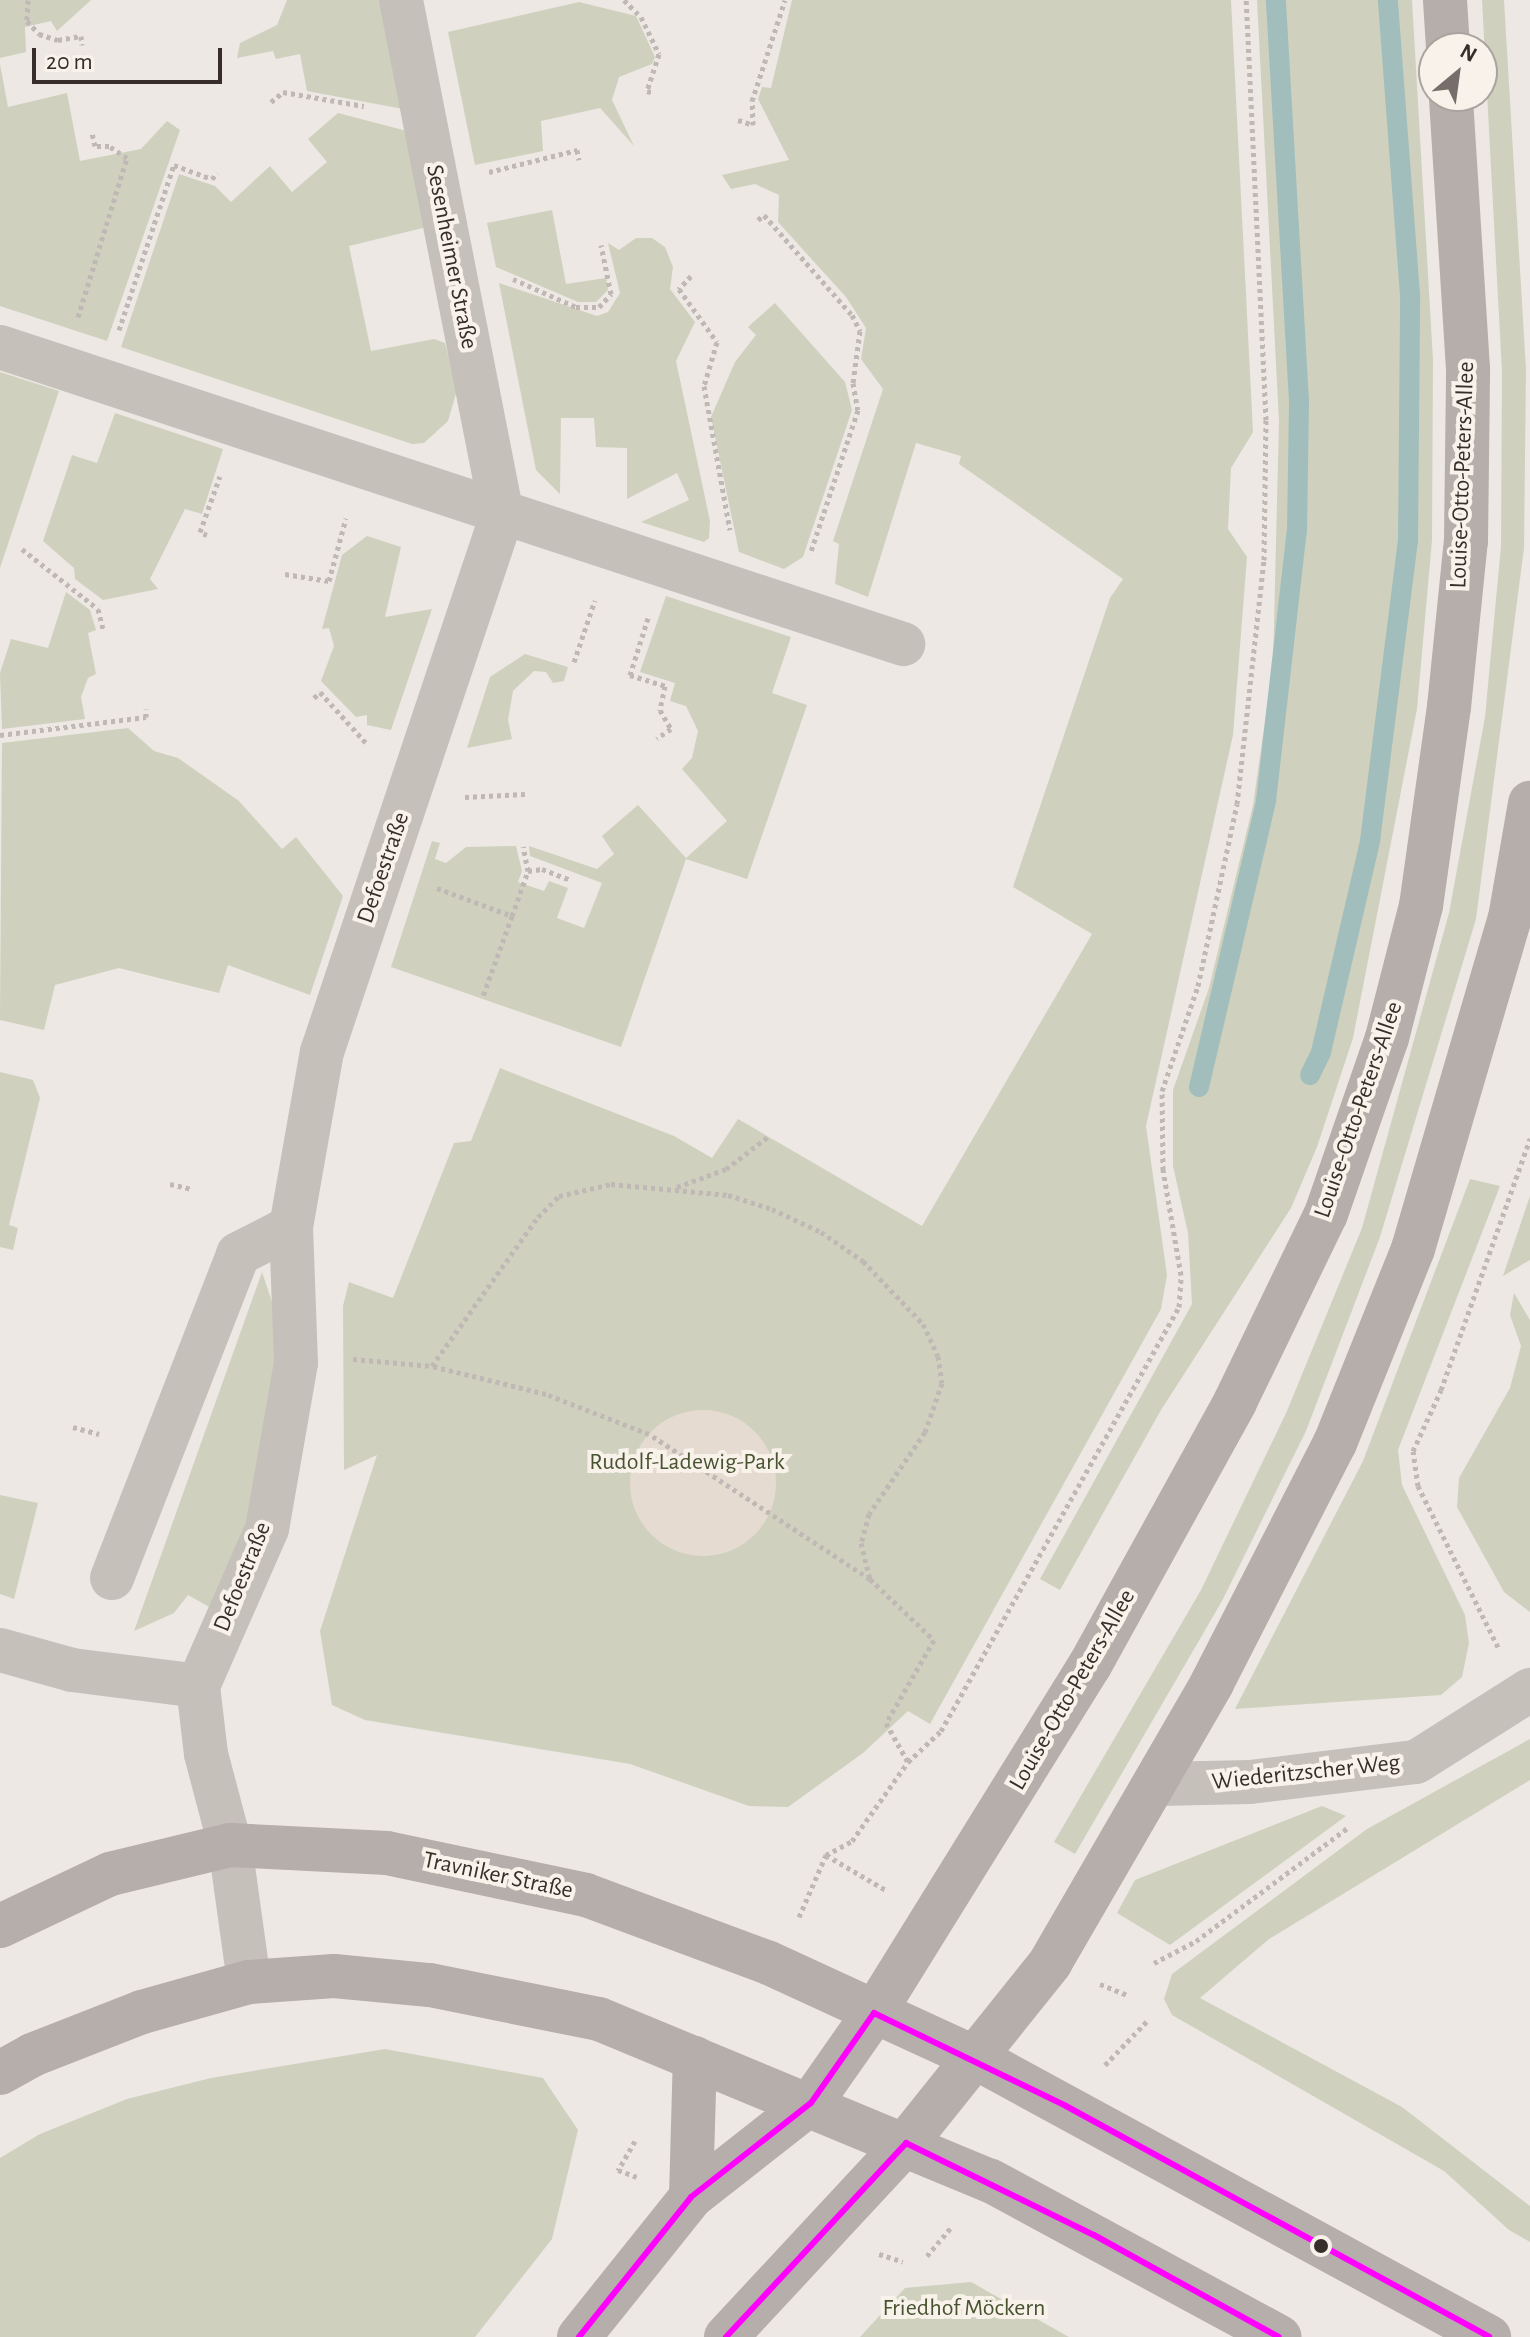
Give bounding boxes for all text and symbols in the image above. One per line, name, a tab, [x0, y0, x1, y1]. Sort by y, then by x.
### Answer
scale bar	[36, 32, 226, 82]
north arrow	[1418, 32, 1498, 112]
text: N	[1457, 39, 1481, 66]
text: 20 m	[46, 50, 93, 74]
street label: Sesenheimer Straße	[419, 162, 483, 352]
street label: Louise-Otto-Peters-Allee	[1445, 361, 1481, 589]
street label: Defoestraße	[352, 809, 416, 927]
street label: Louise-Otto-Peters-Allee	[1308, 998, 1410, 1222]
park label: Rudolf-Ladewig-Park	[589, 1449, 785, 1477]
street label: Defoestraße	[208, 1518, 278, 1636]
street label: Louise-Otto-Peters-Allee	[1004, 1584, 1142, 1796]
street label: Wiederitzscher Weg	[1210, 1749, 1402, 1797]
street label: Travniker Straße	[421, 1846, 575, 1906]
unlabelled marker	[1313, 2238, 1329, 2254]
park label: Friedhof Möckern	[883, 2295, 1045, 2323]

